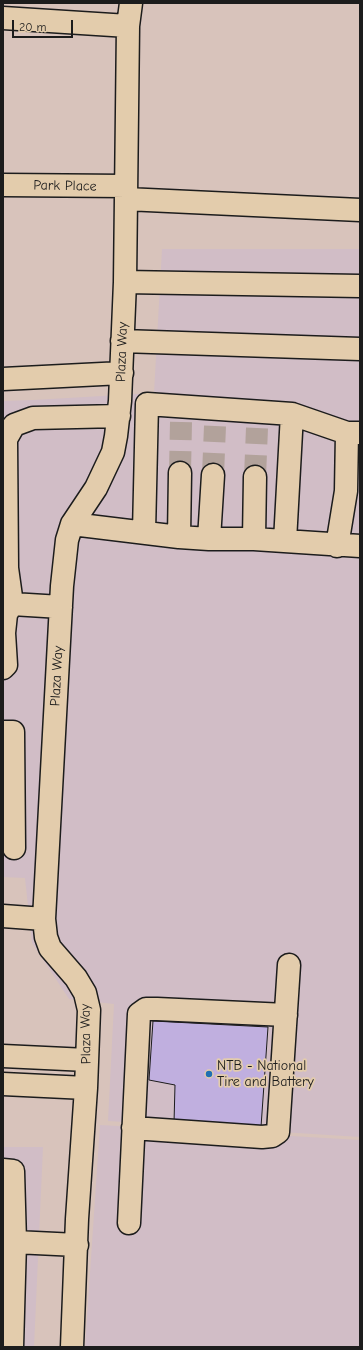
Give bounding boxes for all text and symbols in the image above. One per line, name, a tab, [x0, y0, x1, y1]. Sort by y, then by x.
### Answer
scale bar	[14, 12, 75, 38]
text: 20 m	[19, 20, 47, 34]
street label: Park Place	[33, 177, 97, 195]
street label: Plaza Way	[113, 321, 131, 383]
street label: Plaza Way	[47, 645, 67, 707]
street label: Plaza Way	[77, 1004, 95, 1064]
place label: NTB - National Tire and Battery	[217, 1058, 314, 1090]
marker: NTB - National Tire and Battery	[204, 1069, 214, 1079]

